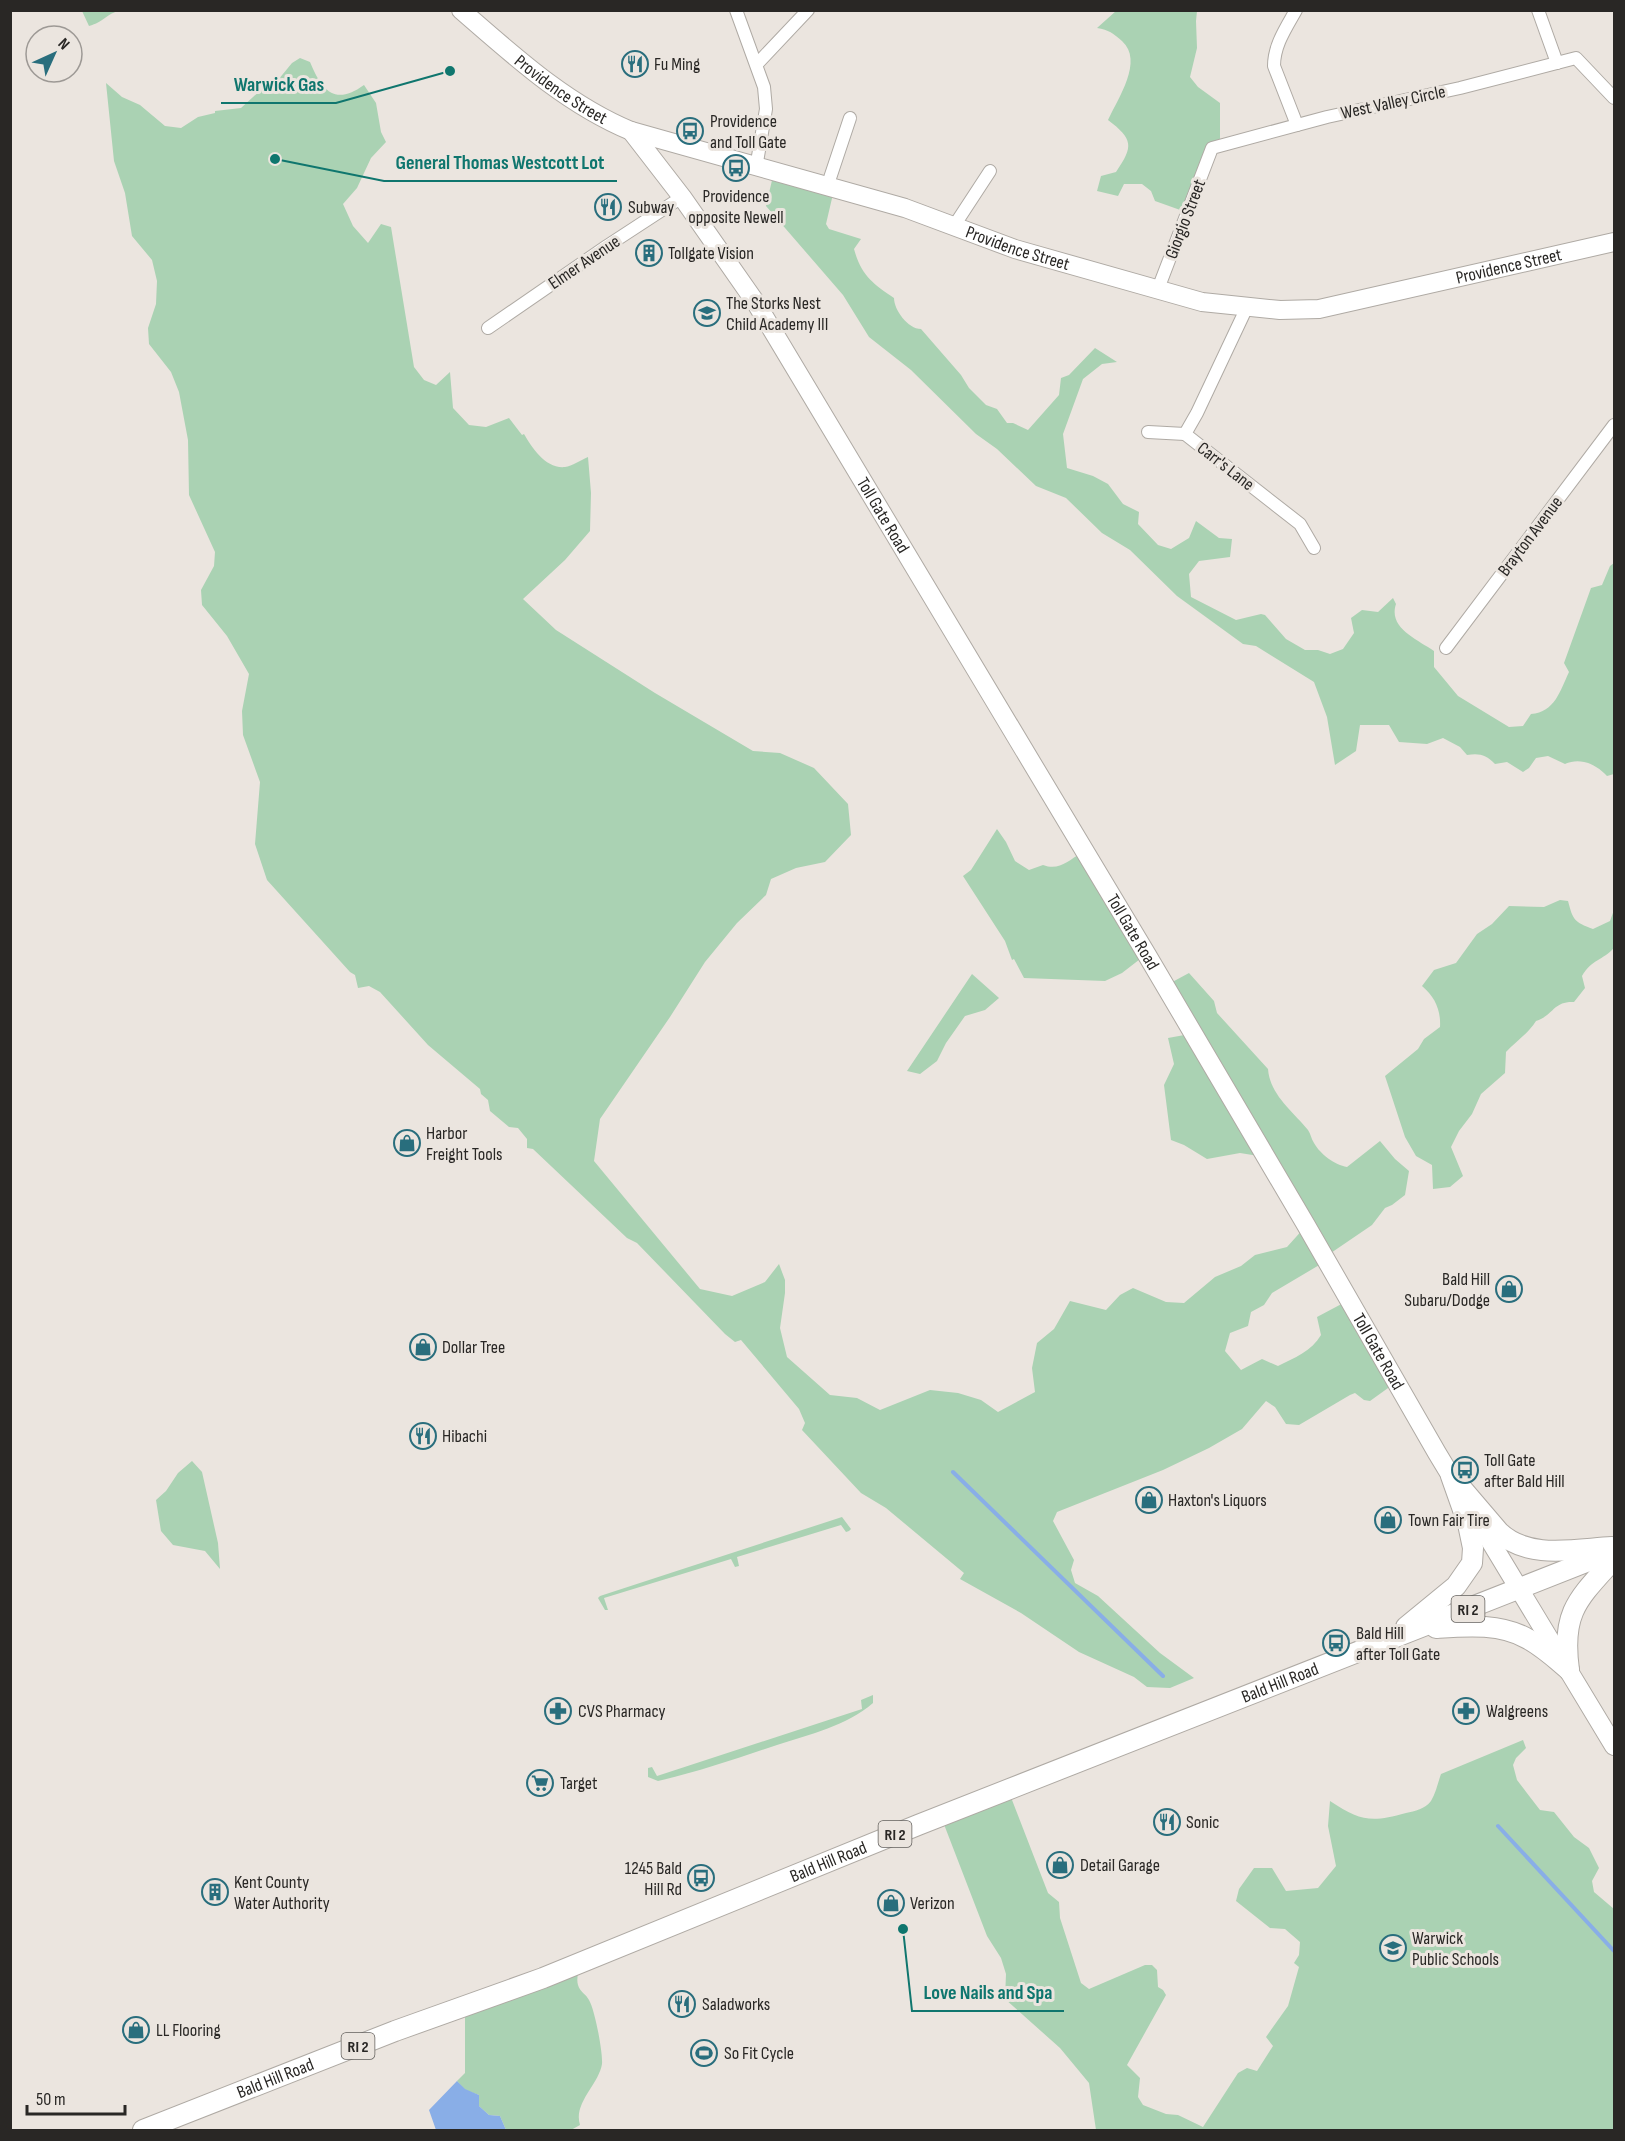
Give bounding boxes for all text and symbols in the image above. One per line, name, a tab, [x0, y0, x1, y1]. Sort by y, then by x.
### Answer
north arrow	[24, 24, 84, 84]
text: N	[54, 35, 73, 54]
restaurant icon: Fu Ming	[620, 49, 650, 79]
street label: Providence Street	[510, 51, 611, 129]
place label: Fu Ming	[654, 54, 700, 75]
callout: Warwick Gas	[221, 65, 336, 103]
text: Warwick Gas	[234, 73, 325, 97]
street label: West Valley Circle	[1339, 81, 1447, 124]
place label: Providence and Toll Gate	[710, 111, 787, 153]
bus stop icon: Providence and Toll Gate	[675, 116, 705, 146]
callout: General Thomas Westcott Lot	[384, 143, 617, 181]
text: General Thomas Westcott Lot	[396, 151, 605, 175]
bus stop icon: Providence opposite Newell	[721, 153, 751, 183]
street label: Giorgio Street	[1161, 176, 1210, 262]
place label: Providence opposite Newell	[688, 186, 784, 228]
restaurant icon: Subway	[593, 192, 623, 222]
place label: Subway	[628, 197, 674, 218]
street label: Providence Street	[963, 222, 1072, 275]
street label: Elmer Avenue	[545, 231, 624, 294]
building icon: Tollgate Vision	[634, 238, 664, 268]
place label: Tollgate Vision	[668, 243, 754, 264]
street label: Providence Street	[1454, 244, 1564, 289]
place label: The Storks Nest Child Academy III	[726, 293, 828, 335]
school or university icon: The Storks Nest Child Academy III	[692, 298, 722, 328]
street label: Carr's Lane	[1193, 438, 1258, 495]
street label: Toll Gate Road	[852, 474, 914, 557]
street label: Brayton Avenue	[1494, 492, 1567, 580]
street label: Toll Gate Road	[1102, 891, 1163, 974]
place label: Harbor Freight Tools	[426, 1123, 503, 1165]
shop icon: Harbor Freight Tools	[392, 1128, 422, 1158]
place label: Bald Hill Subaru/Dodge	[1404, 1269, 1490, 1311]
shop icon: Bald Hill Subaru/Dodge	[1494, 1274, 1524, 1304]
street label: Toll Gate Road	[1348, 1310, 1408, 1393]
shop icon: Dollar Tree	[408, 1332, 438, 1362]
place label: Dollar Tree	[442, 1337, 505, 1358]
restaurant icon: Hibachi	[408, 1421, 438, 1451]
place label: Hibachi	[442, 1426, 487, 1447]
place label: Toll Gate after Bald Hill	[1484, 1450, 1565, 1492]
bus stop icon: Toll Gate after Bald Hill	[1450, 1455, 1480, 1485]
shop icon: Haxton's Liquors	[1134, 1485, 1164, 1515]
place label: Haxton's Liquors	[1168, 1490, 1267, 1511]
shop icon: Town Fair Tire	[1373, 1505, 1403, 1535]
place label: Town Fair Tire	[1408, 1510, 1490, 1531]
road number: RI 2	[1452, 1596, 1484, 1622]
place label: Bald Hill after Toll Gate	[1356, 1623, 1440, 1665]
bus stop icon: Bald Hill after Toll Gate	[1321, 1628, 1351, 1658]
street label: Bald Hill Road	[1239, 1658, 1322, 1708]
pharmacy icon: CVS Pharmacy	[543, 1696, 573, 1726]
pharmacy icon: Walgreens	[1451, 1696, 1481, 1726]
place label: CVS Pharmacy	[578, 1701, 665, 1722]
place label: Walgreens	[1486, 1701, 1548, 1722]
supermarket icon: Target	[525, 1768, 555, 1798]
place label: Target	[560, 1773, 598, 1794]
restaurant icon: Sonic	[1152, 1807, 1182, 1837]
place label: Sonic	[1186, 1812, 1219, 1833]
road number: RI 2	[878, 1821, 912, 1847]
street label: Bald Hill Road	[787, 1837, 870, 1887]
shop icon: Detail Garage	[1045, 1850, 1075, 1880]
place label: Detail Garage	[1080, 1855, 1160, 1876]
place label: 1245 Bald Hill Rd	[625, 1858, 682, 1900]
bus stop icon: 1245 Bald Hill Rd	[686, 1863, 716, 1893]
place label: Kent County Water Authority	[234, 1872, 330, 1914]
building icon: Kent County Water Authority	[200, 1877, 230, 1907]
shop icon: Verizon	[876, 1888, 906, 1918]
place label: Verizon	[910, 1893, 955, 1914]
place label: Warwick Public Schools	[1412, 1928, 1499, 1970]
school or university icon: Warwick Public Schools	[1378, 1933, 1408, 1963]
callout: Love Nails and Spa	[912, 1973, 1064, 2011]
text: Love Nails and Spa	[924, 1981, 1052, 2005]
restaurant icon: Saladworks	[667, 1989, 697, 2019]
place label: Saladworks	[702, 1994, 770, 2015]
shop icon: LL Flooring	[121, 2015, 151, 2045]
place label: LL Flooring	[156, 2020, 221, 2041]
road number: RI 2	[342, 2033, 374, 2059]
sports icon: So Fit Cycle	[689, 2038, 719, 2068]
place label: So Fit Cycle	[724, 2043, 794, 2064]
street label: Bald Hill Road	[234, 2054, 317, 2103]
scale bar	[27, 2078, 124, 2116]
text: 50 m	[36, 2089, 66, 2110]

